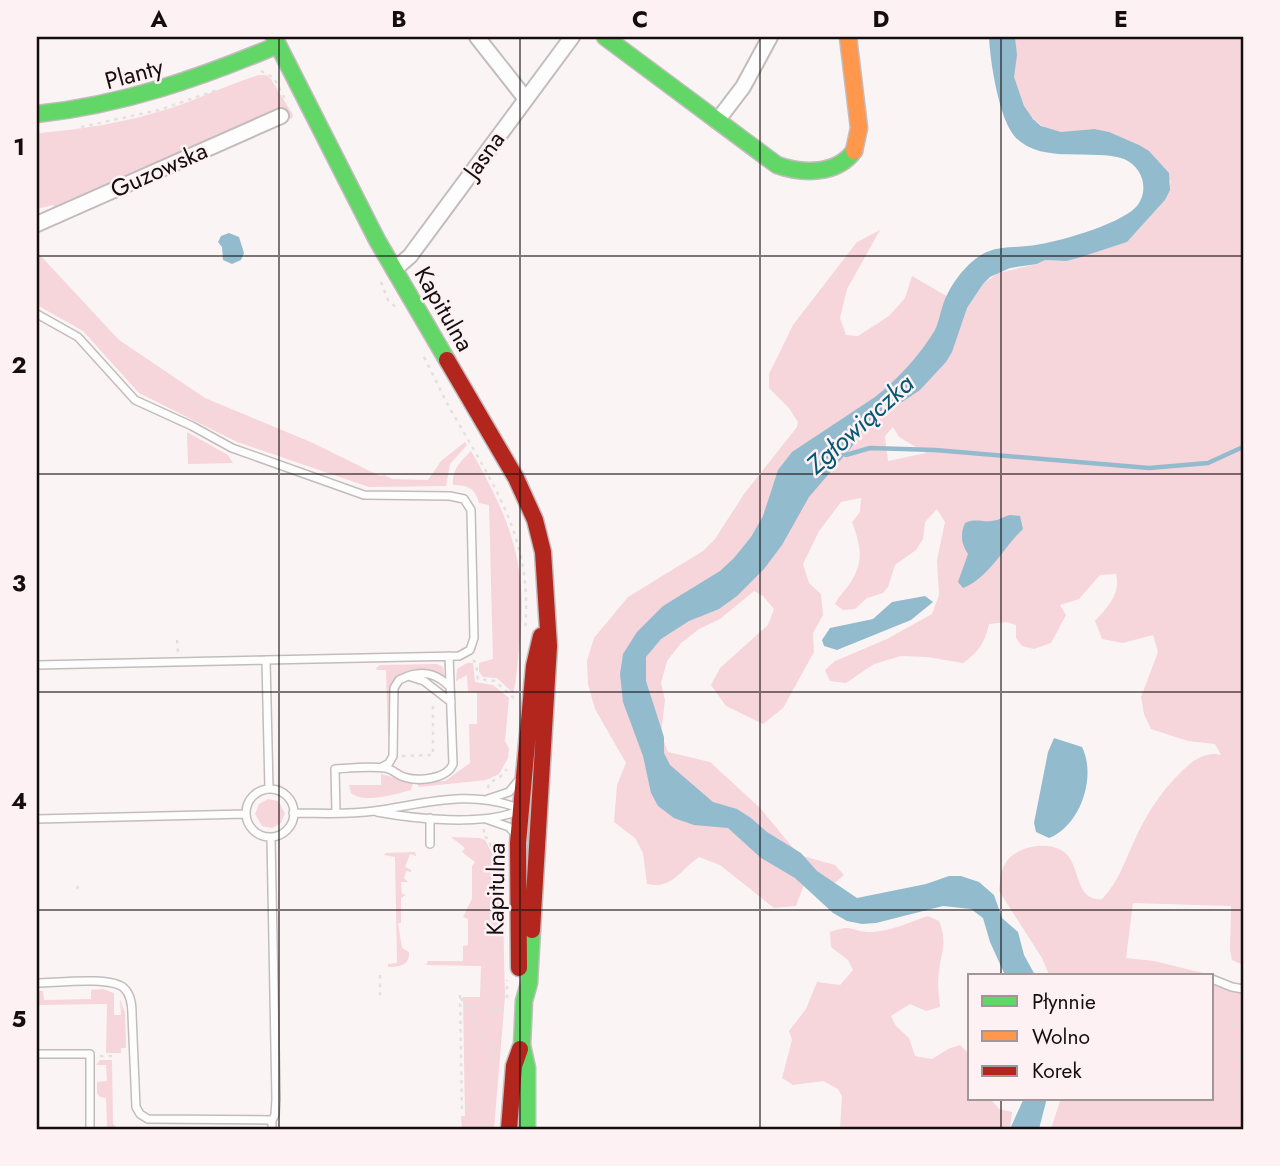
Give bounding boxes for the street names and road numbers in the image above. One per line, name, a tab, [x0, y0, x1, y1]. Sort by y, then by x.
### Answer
street label: Planty	[101, 49, 167, 98]
street label: Jasna	[453, 124, 513, 188]
street label: Guzowska	[105, 133, 213, 206]
street label: Kapitulna	[406, 260, 483, 358]
street label: Kapitulna	[477, 842, 514, 936]

